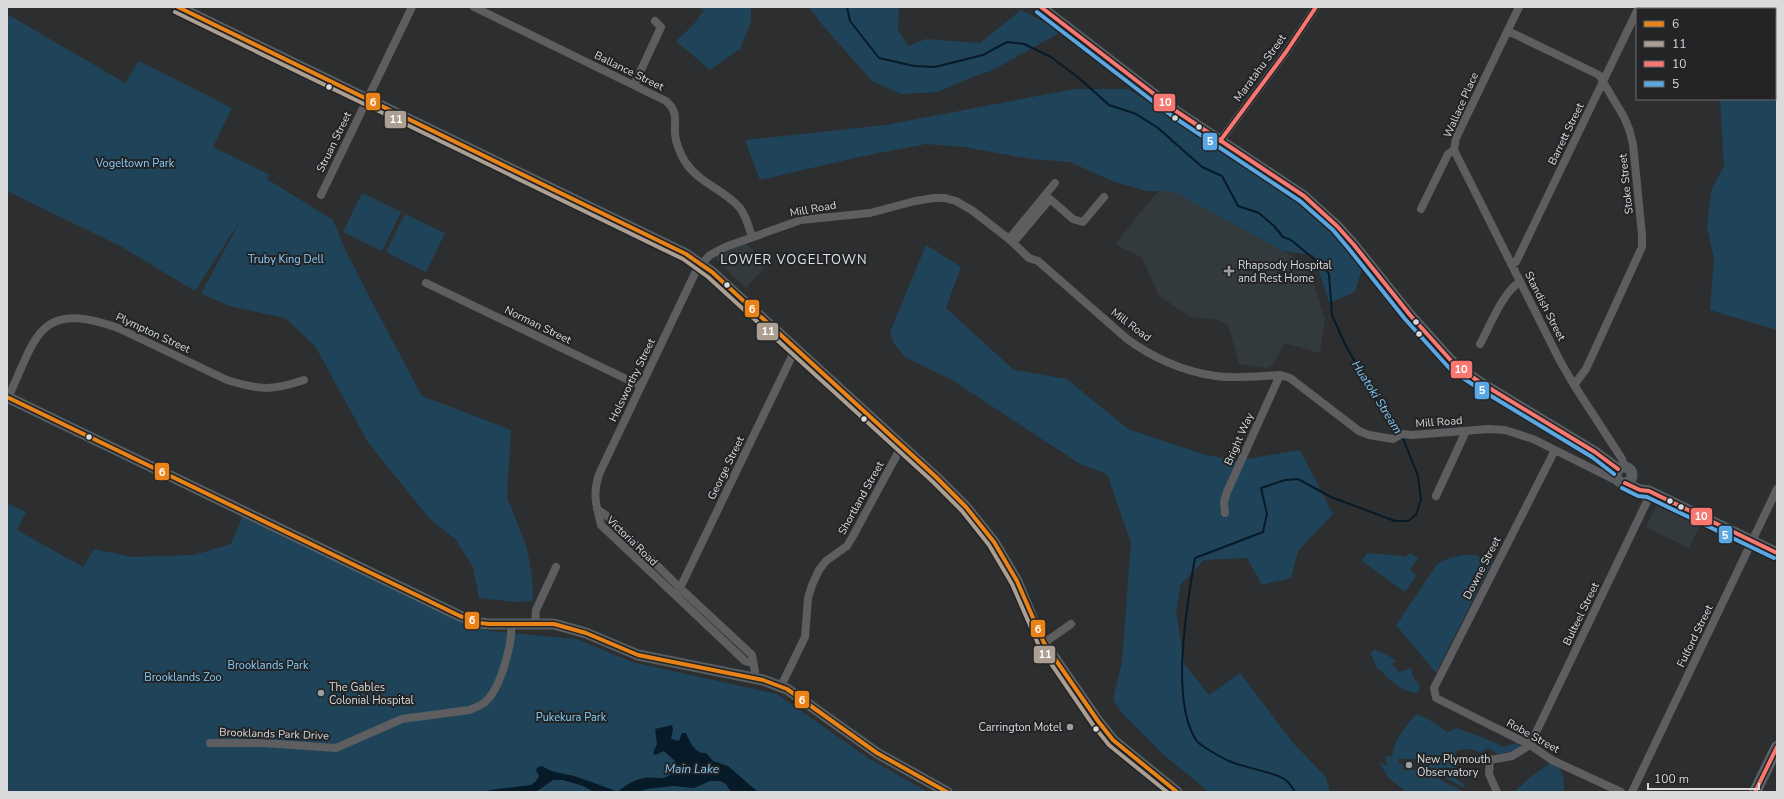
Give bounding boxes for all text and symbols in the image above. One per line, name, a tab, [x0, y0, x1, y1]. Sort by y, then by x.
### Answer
legend	[1636, 8, 1776, 100]
text: 6	[1672, 16, 1679, 32]
street label: Maratahu Street	[1230, 31, 1290, 105]
text: 11	[1672, 36, 1686, 52]
street label: Ballance Street	[592, 48, 666, 94]
text: 10	[1672, 56, 1686, 72]
street label: Wallace Place	[1440, 70, 1482, 140]
text: 5	[1672, 76, 1679, 92]
unlabelled marker	[324, 82, 334, 92]
line badge: 6	[365, 92, 381, 111]
line badge: 10	[1153, 93, 1176, 112]
text: 6	[370, 95, 377, 110]
text: 10	[1158, 95, 1172, 110]
street label: Barrett Street	[1545, 100, 1588, 168]
street label: Struan Street	[313, 109, 355, 175]
line badge: 11	[384, 110, 407, 129]
text: 11	[389, 112, 403, 127]
unlabelled marker	[1170, 113, 1180, 123]
unlabelled marker	[1194, 122, 1204, 132]
line badge: 5	[1202, 132, 1218, 151]
text: 5	[1207, 134, 1214, 149]
street label: Stoke Street	[1615, 153, 1637, 215]
park label: Vogeltown Park	[95, 156, 175, 171]
street label: Mill Road	[789, 198, 837, 220]
district label: LOWER VOGELTOWN	[720, 251, 868, 269]
park label: Truby King Dell	[248, 252, 325, 267]
place label: Rhapsody Hospital and Rest Home	[1238, 258, 1333, 286]
marker: Rhapsody Hospital and Rest Home	[1223, 265, 1235, 277]
street label: Standish Street	[1521, 269, 1569, 343]
unlabelled marker	[722, 280, 732, 290]
line badge: 6	[744, 299, 760, 318]
street label: Norman Street	[502, 302, 574, 348]
text: 6	[749, 302, 756, 317]
street label: Mill Road	[1108, 305, 1154, 345]
street label: Plympton Street	[113, 309, 193, 357]
unlabelled marker	[1411, 317, 1421, 327]
line badge: 11	[756, 322, 779, 341]
text: 11	[761, 324, 775, 339]
unlabelled marker	[1414, 329, 1424, 339]
street label: Holsworthy Street	[605, 336, 659, 424]
water label: Huatoki Stream	[1348, 357, 1406, 437]
line badge: 10	[1450, 360, 1473, 379]
text: 10	[1454, 362, 1468, 377]
line badge: 5	[1474, 381, 1490, 400]
text: 5	[1479, 383, 1486, 398]
street label: Bright Way	[1221, 410, 1257, 468]
street label: Mill Road	[1415, 413, 1463, 431]
unlabelled marker	[859, 414, 869, 424]
unlabelled marker	[84, 432, 94, 442]
street label: George Street	[704, 434, 748, 502]
street label: Shortland Street	[835, 458, 887, 537]
line badge: 6	[154, 462, 170, 481]
text: 6	[159, 465, 166, 480]
unlabelled marker	[1665, 496, 1675, 506]
unlabelled marker	[1676, 502, 1686, 512]
line badge: 10	[1690, 507, 1713, 526]
text: 10	[1694, 509, 1708, 524]
street label: Victoria Road	[602, 512, 661, 569]
line badge: 5	[1718, 525, 1733, 544]
text: 5	[1722, 528, 1729, 543]
street label: Downe Street	[1460, 534, 1504, 602]
street label: Bulteel Street	[1559, 580, 1603, 648]
street label: Fulford Street	[1673, 602, 1717, 670]
line badge: 6	[464, 611, 480, 630]
text: 6	[469, 613, 476, 628]
line badge: 6	[1030, 619, 1046, 638]
text: 6	[1035, 622, 1042, 637]
line badge: 11	[1033, 645, 1056, 664]
text: 11	[1038, 647, 1052, 662]
park label: Brooklands Park	[228, 658, 309, 673]
park label: Brooklands Zoo	[144, 670, 222, 685]
place label: The Gables Colonial Hospital	[329, 680, 415, 708]
marker: The Gables Colonial Hospital	[316, 688, 326, 698]
line badge: 6	[794, 690, 810, 709]
text: 6	[799, 693, 806, 708]
park label: Pukekura Park	[536, 710, 607, 725]
street label: Robe Street	[1504, 715, 1562, 757]
place label: Carrington Motel	[978, 720, 1063, 735]
marker: Carrington Motel	[1065, 722, 1075, 732]
unlabelled marker	[1091, 724, 1101, 734]
street label: Brooklands Park Drive	[219, 725, 329, 743]
place label: New Plymouth Observatory	[1417, 752, 1491, 780]
marker: New Plymouth Observatory	[1404, 760, 1414, 770]
water label: Main Lake	[665, 761, 720, 777]
scale bar	[1648, 765, 1759, 791]
text: 100 m	[1654, 771, 1689, 787]

